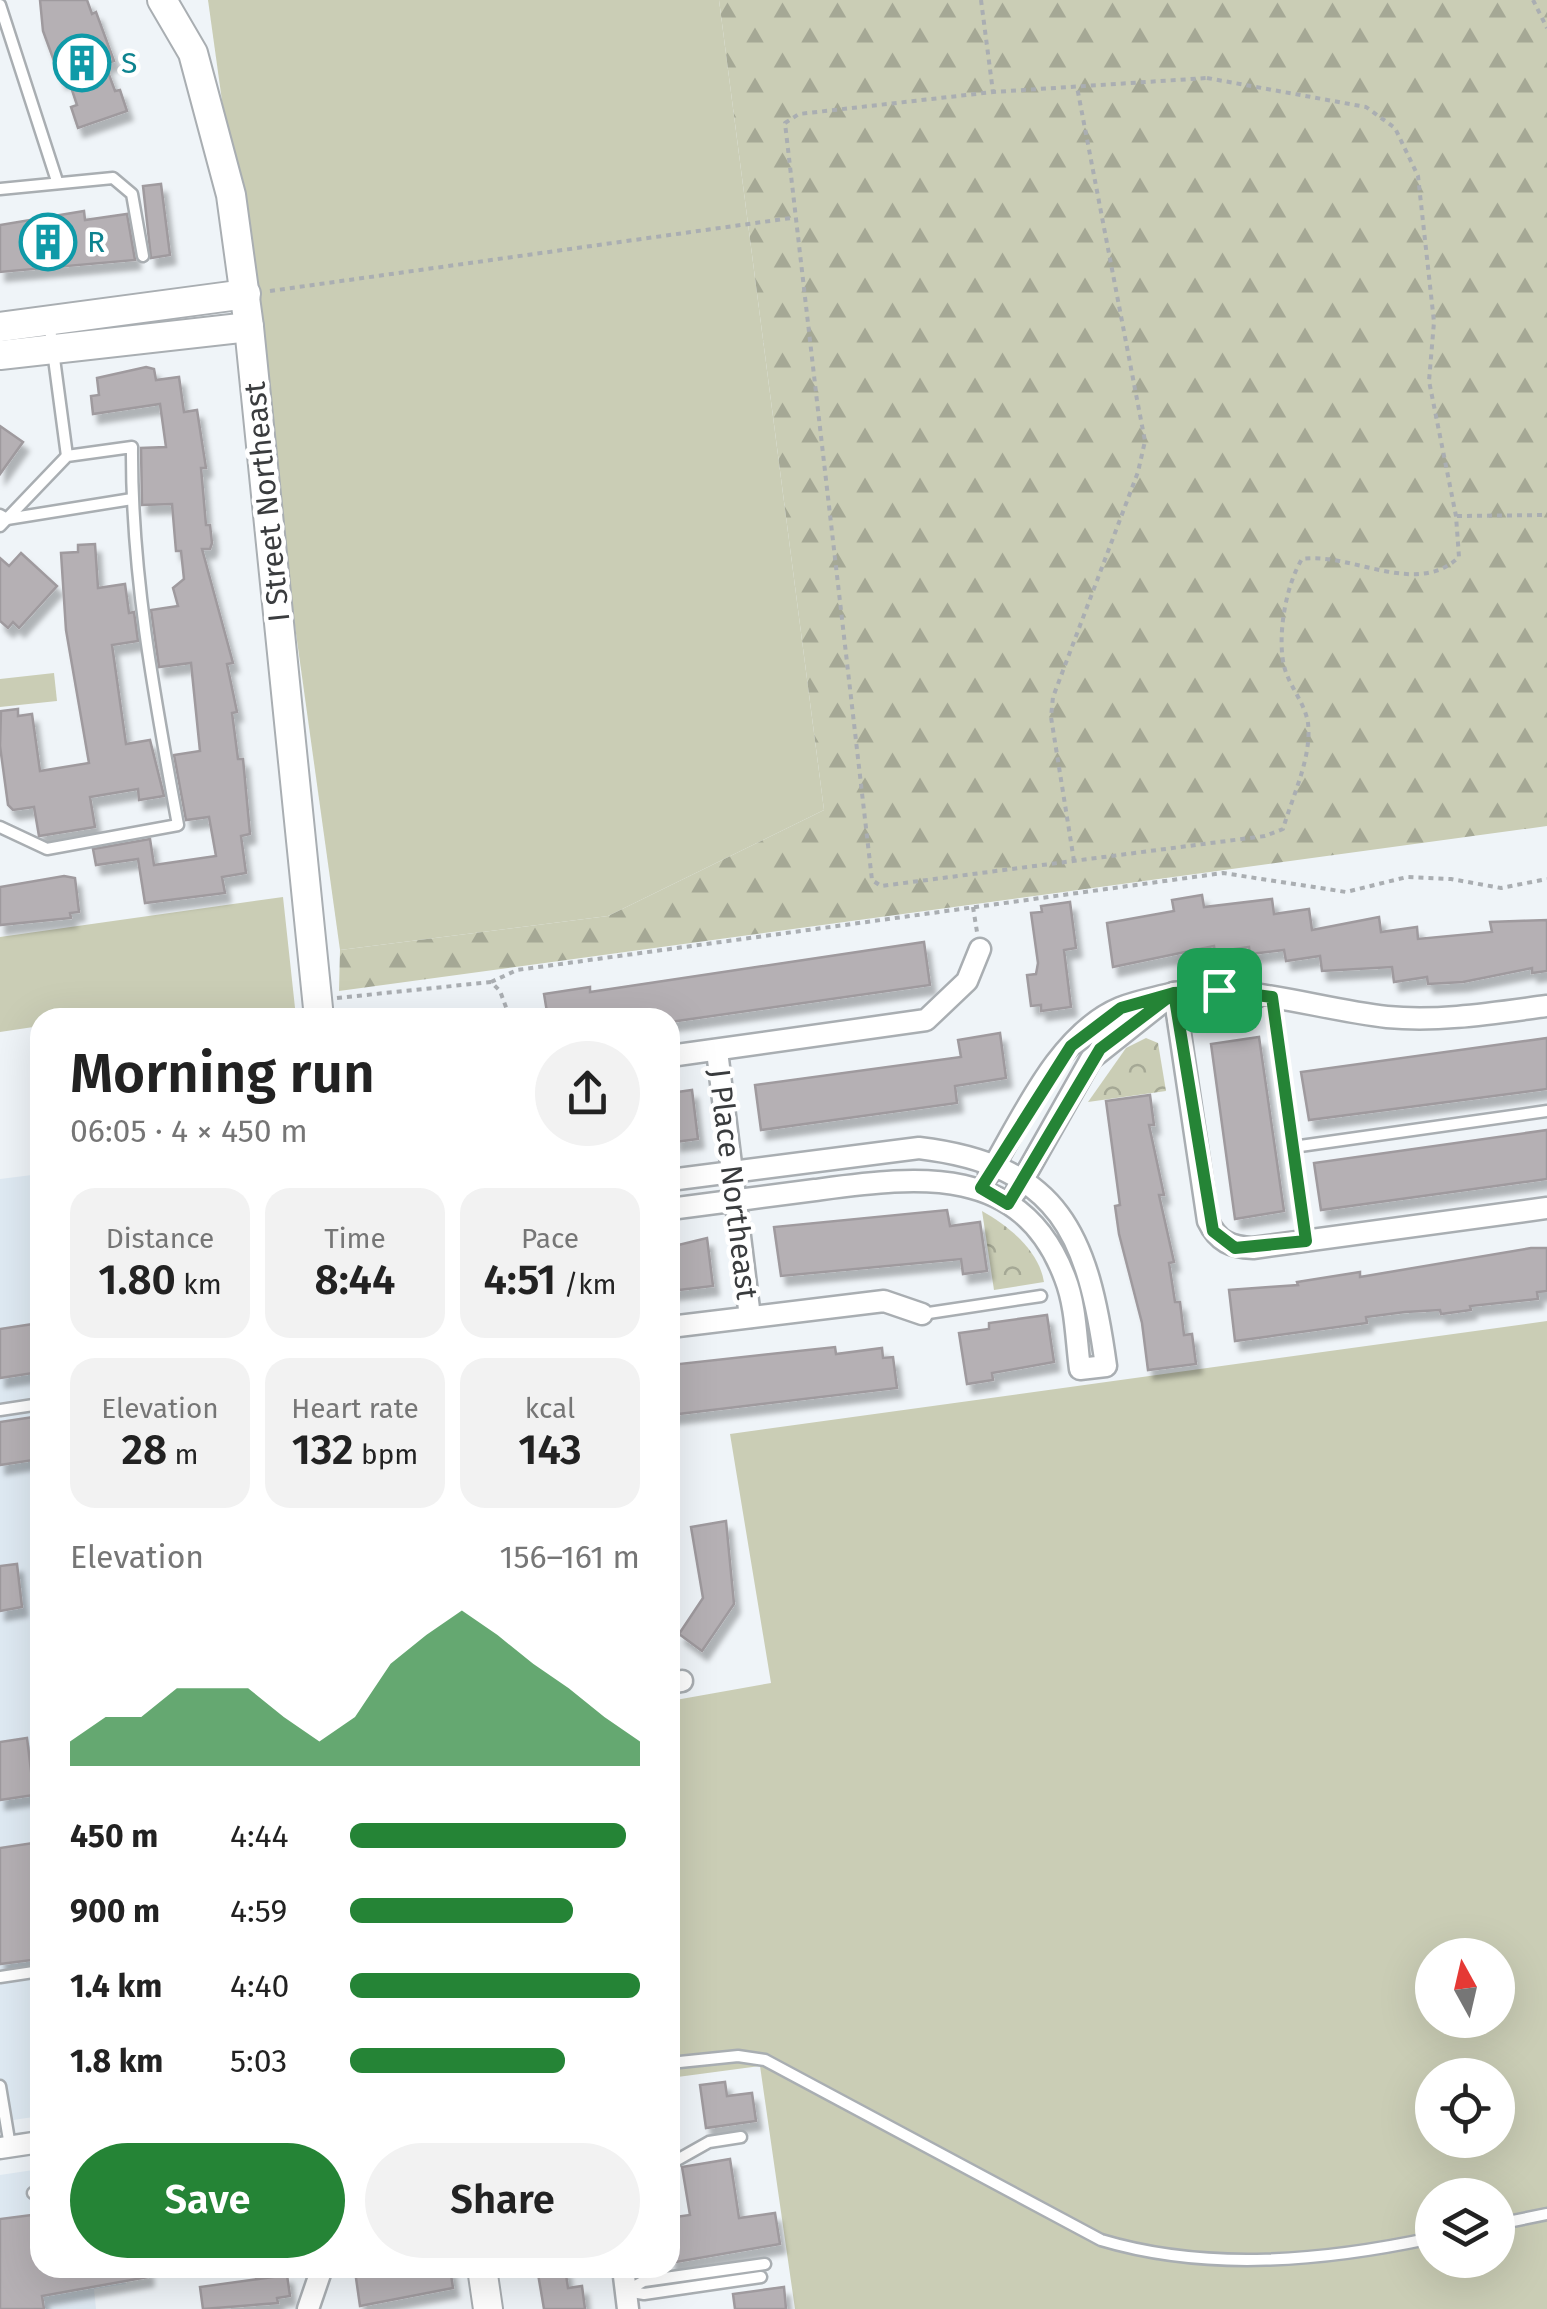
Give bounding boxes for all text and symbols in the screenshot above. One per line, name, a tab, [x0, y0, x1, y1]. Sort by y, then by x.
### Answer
building icon: S	[52, 33, 112, 93]
place label: S	[121, 45, 137, 81]
building icon: R	[18, 212, 78, 272]
place label: R	[87, 224, 105, 260]
street label: I Street Northeast	[236, 380, 298, 624]
pin	[1177, 948, 1262, 1033]
icon: arrive	[1192, 963, 1247, 1018]
text: Morning run	[70, 1041, 375, 1107]
button: share	[535, 1041, 640, 1146]
street label: J Place Northeast	[701, 1067, 765, 1302]
text: 06:05 · 4 × 450 m	[70, 1112, 308, 1150]
text: Distance	[106, 1222, 214, 1255]
text: Time	[324, 1222, 386, 1255]
text: Pace	[521, 1222, 579, 1255]
text: 1.80	[98, 1255, 176, 1305]
text: 8:44	[315, 1255, 395, 1305]
text: 4:51	[483, 1255, 556, 1305]
text: km	[176, 1268, 222, 1301]
text: /km	[556, 1268, 617, 1301]
text: Elevation	[101, 1392, 219, 1425]
text: Heart rate	[291, 1392, 419, 1425]
text: kcal	[525, 1392, 575, 1425]
text: 28	[121, 1425, 167, 1475]
text: 132	[292, 1425, 354, 1475]
text: 143	[518, 1425, 582, 1475]
text: m	[167, 1438, 199, 1471]
text: bpm	[354, 1438, 418, 1471]
text: Elevation	[70, 1538, 204, 1576]
text: 156–161 m	[500, 1538, 640, 1576]
text: 450 m	[70, 1817, 158, 1855]
text: 4:44	[230, 1817, 289, 1855]
text: 900 m	[70, 1892, 160, 1930]
text: 4:59	[230, 1892, 287, 1930]
north arrow	[1415, 1938, 1515, 2038]
map controls	[1415, 1938, 1515, 2278]
text: 1.4 km	[70, 1967, 162, 2005]
text: 4:40	[230, 1967, 289, 2005]
text: 1.8 km	[70, 2042, 163, 2080]
text: 5:03	[230, 2042, 287, 2080]
button: locate	[1415, 2058, 1515, 2158]
button: Save	[70, 2143, 345, 2258]
button: Share	[365, 2143, 640, 2258]
button: layers	[1415, 2178, 1515, 2278]

